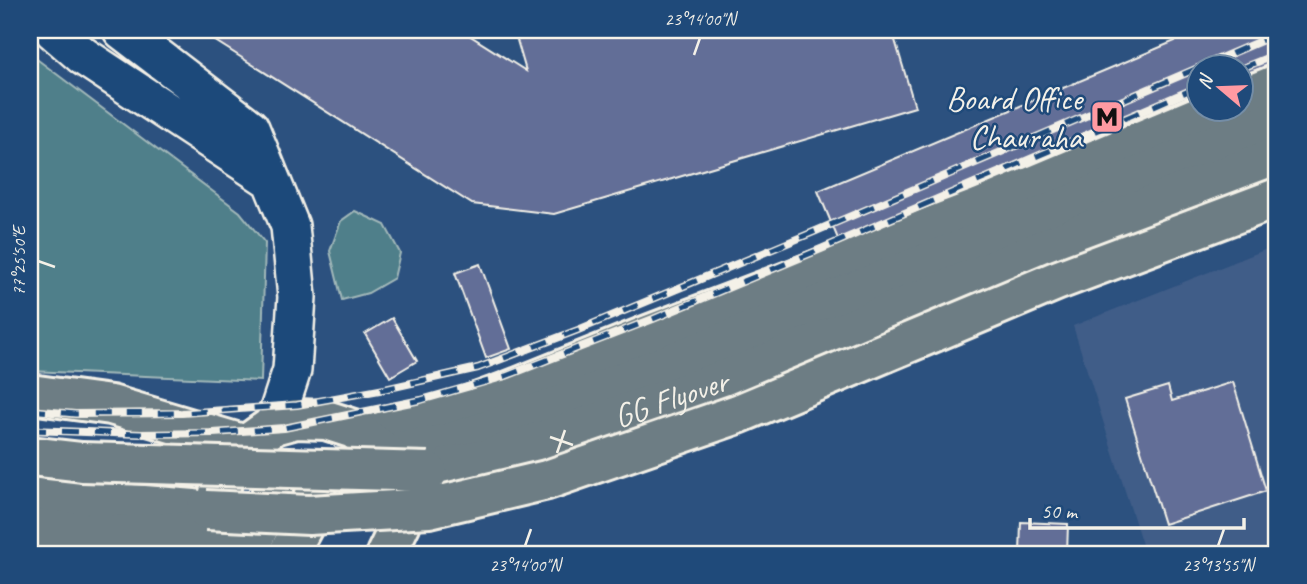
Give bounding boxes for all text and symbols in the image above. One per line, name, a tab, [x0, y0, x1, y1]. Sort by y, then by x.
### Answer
text: 23°14'00"N	[665, 8, 739, 30]
north arrow	[1184, 52, 1254, 122]
text: N	[1192, 70, 1219, 92]
place label: Board Office Chauraha	[946, 78, 1085, 158]
metro station icon: Board Office Chauraha	[1088, 98, 1126, 136]
text: 77°25'50"E	[8, 224, 30, 296]
street label: GG Flyover	[608, 359, 736, 438]
scale bar	[1030, 486, 1244, 530]
text: 50 m	[1041, 498, 1079, 524]
text: 23°14'00"N	[490, 554, 564, 576]
text: 23°13'55"N	[1183, 554, 1257, 576]

